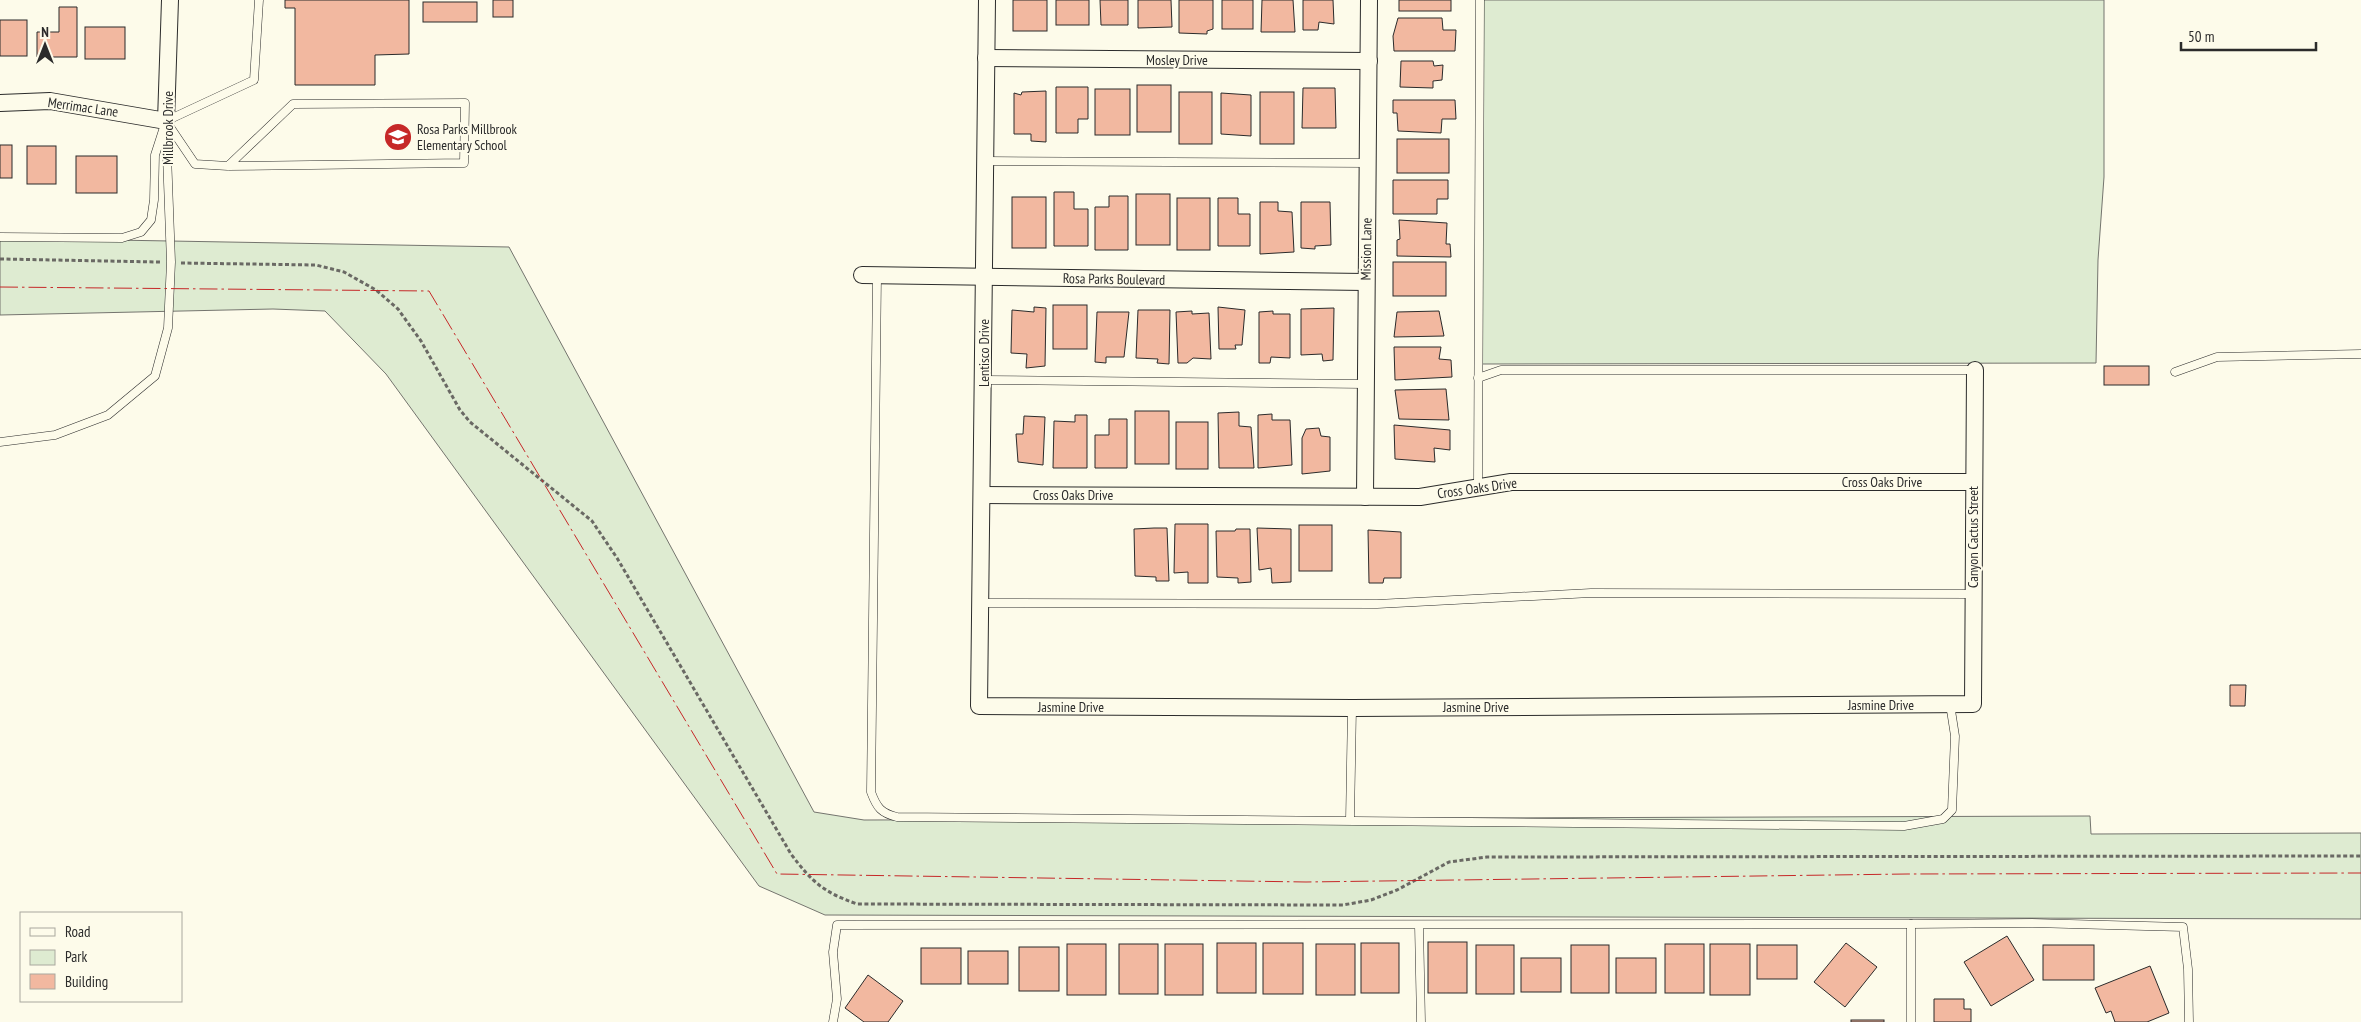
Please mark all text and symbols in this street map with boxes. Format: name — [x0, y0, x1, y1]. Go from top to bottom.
north arrow — [20, 20, 70, 70]
scale bar — [2181, 20, 2316, 52]
text: N — [41, 23, 49, 41]
text: 50 m — [2188, 27, 2214, 46]
street label: Mosley Drive — [1146, 51, 1208, 69]
street label: Millbrook Drive — [159, 91, 177, 165]
street label: Merrimac Lane — [47, 93, 120, 121]
place label: Rosa Parks Millbrook Elementary School — [417, 120, 518, 154]
school or university icon: Rosa Parks Millbrook Elementary School — [383, 122, 413, 152]
street label: Mission Lane — [1356, 217, 1376, 281]
street label: Rosa Parks Boulevard — [1063, 269, 1165, 289]
street label: Lentisco Drive — [975, 319, 993, 387]
street label: Cross Oaks Drive — [1436, 473, 1518, 503]
street label: Cross Oaks Drive — [1842, 473, 1922, 491]
street label: Cross Oaks Drive — [1033, 486, 1113, 504]
street label: Canyon Cactus Street — [1964, 486, 1982, 588]
street label: Jasmine Drive — [1847, 696, 1914, 714]
street label: Jasmine Drive — [1037, 698, 1104, 716]
street label: Jasmine Drive — [1442, 698, 1509, 716]
legend — [20, 912, 182, 1002]
text: Road — [65, 922, 91, 941]
text: Park — [65, 947, 87, 966]
text: Building — [65, 972, 108, 991]

